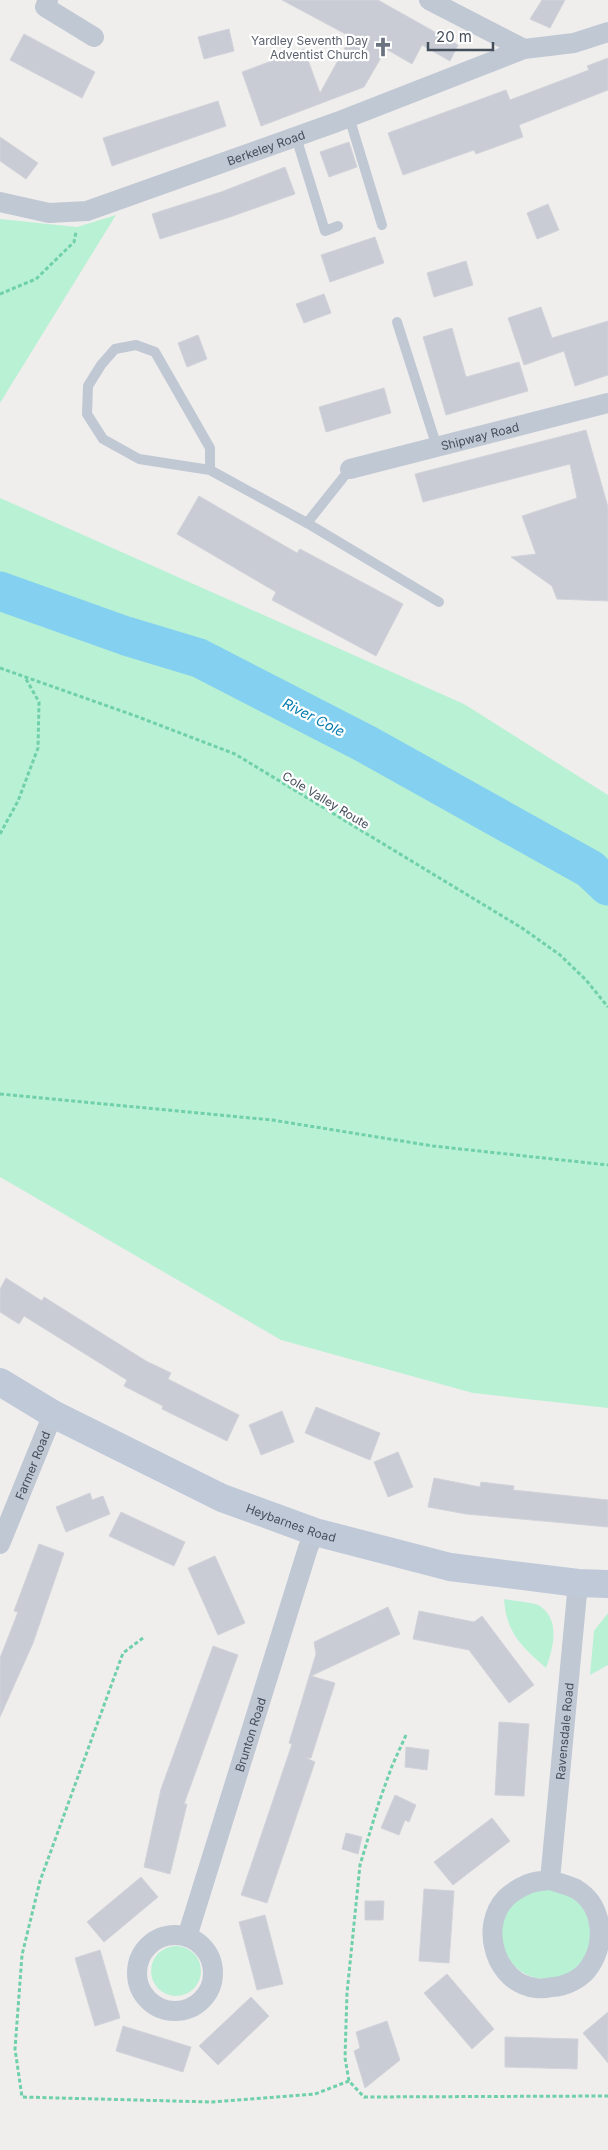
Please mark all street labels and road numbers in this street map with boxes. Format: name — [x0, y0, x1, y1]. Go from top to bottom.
street label: Berkeley Road — [225, 127, 307, 168]
street label: Shipway Road — [439, 419, 521, 453]
street label: Cole Valley Route — [280, 768, 372, 832]
street label: Farmer Road — [11, 1429, 53, 1502]
street label: Heybarnes Road — [244, 1500, 338, 1545]
street label: Ravensdale Road — [552, 1682, 576, 1780]
street label: Brunton Road — [231, 1696, 269, 1774]

